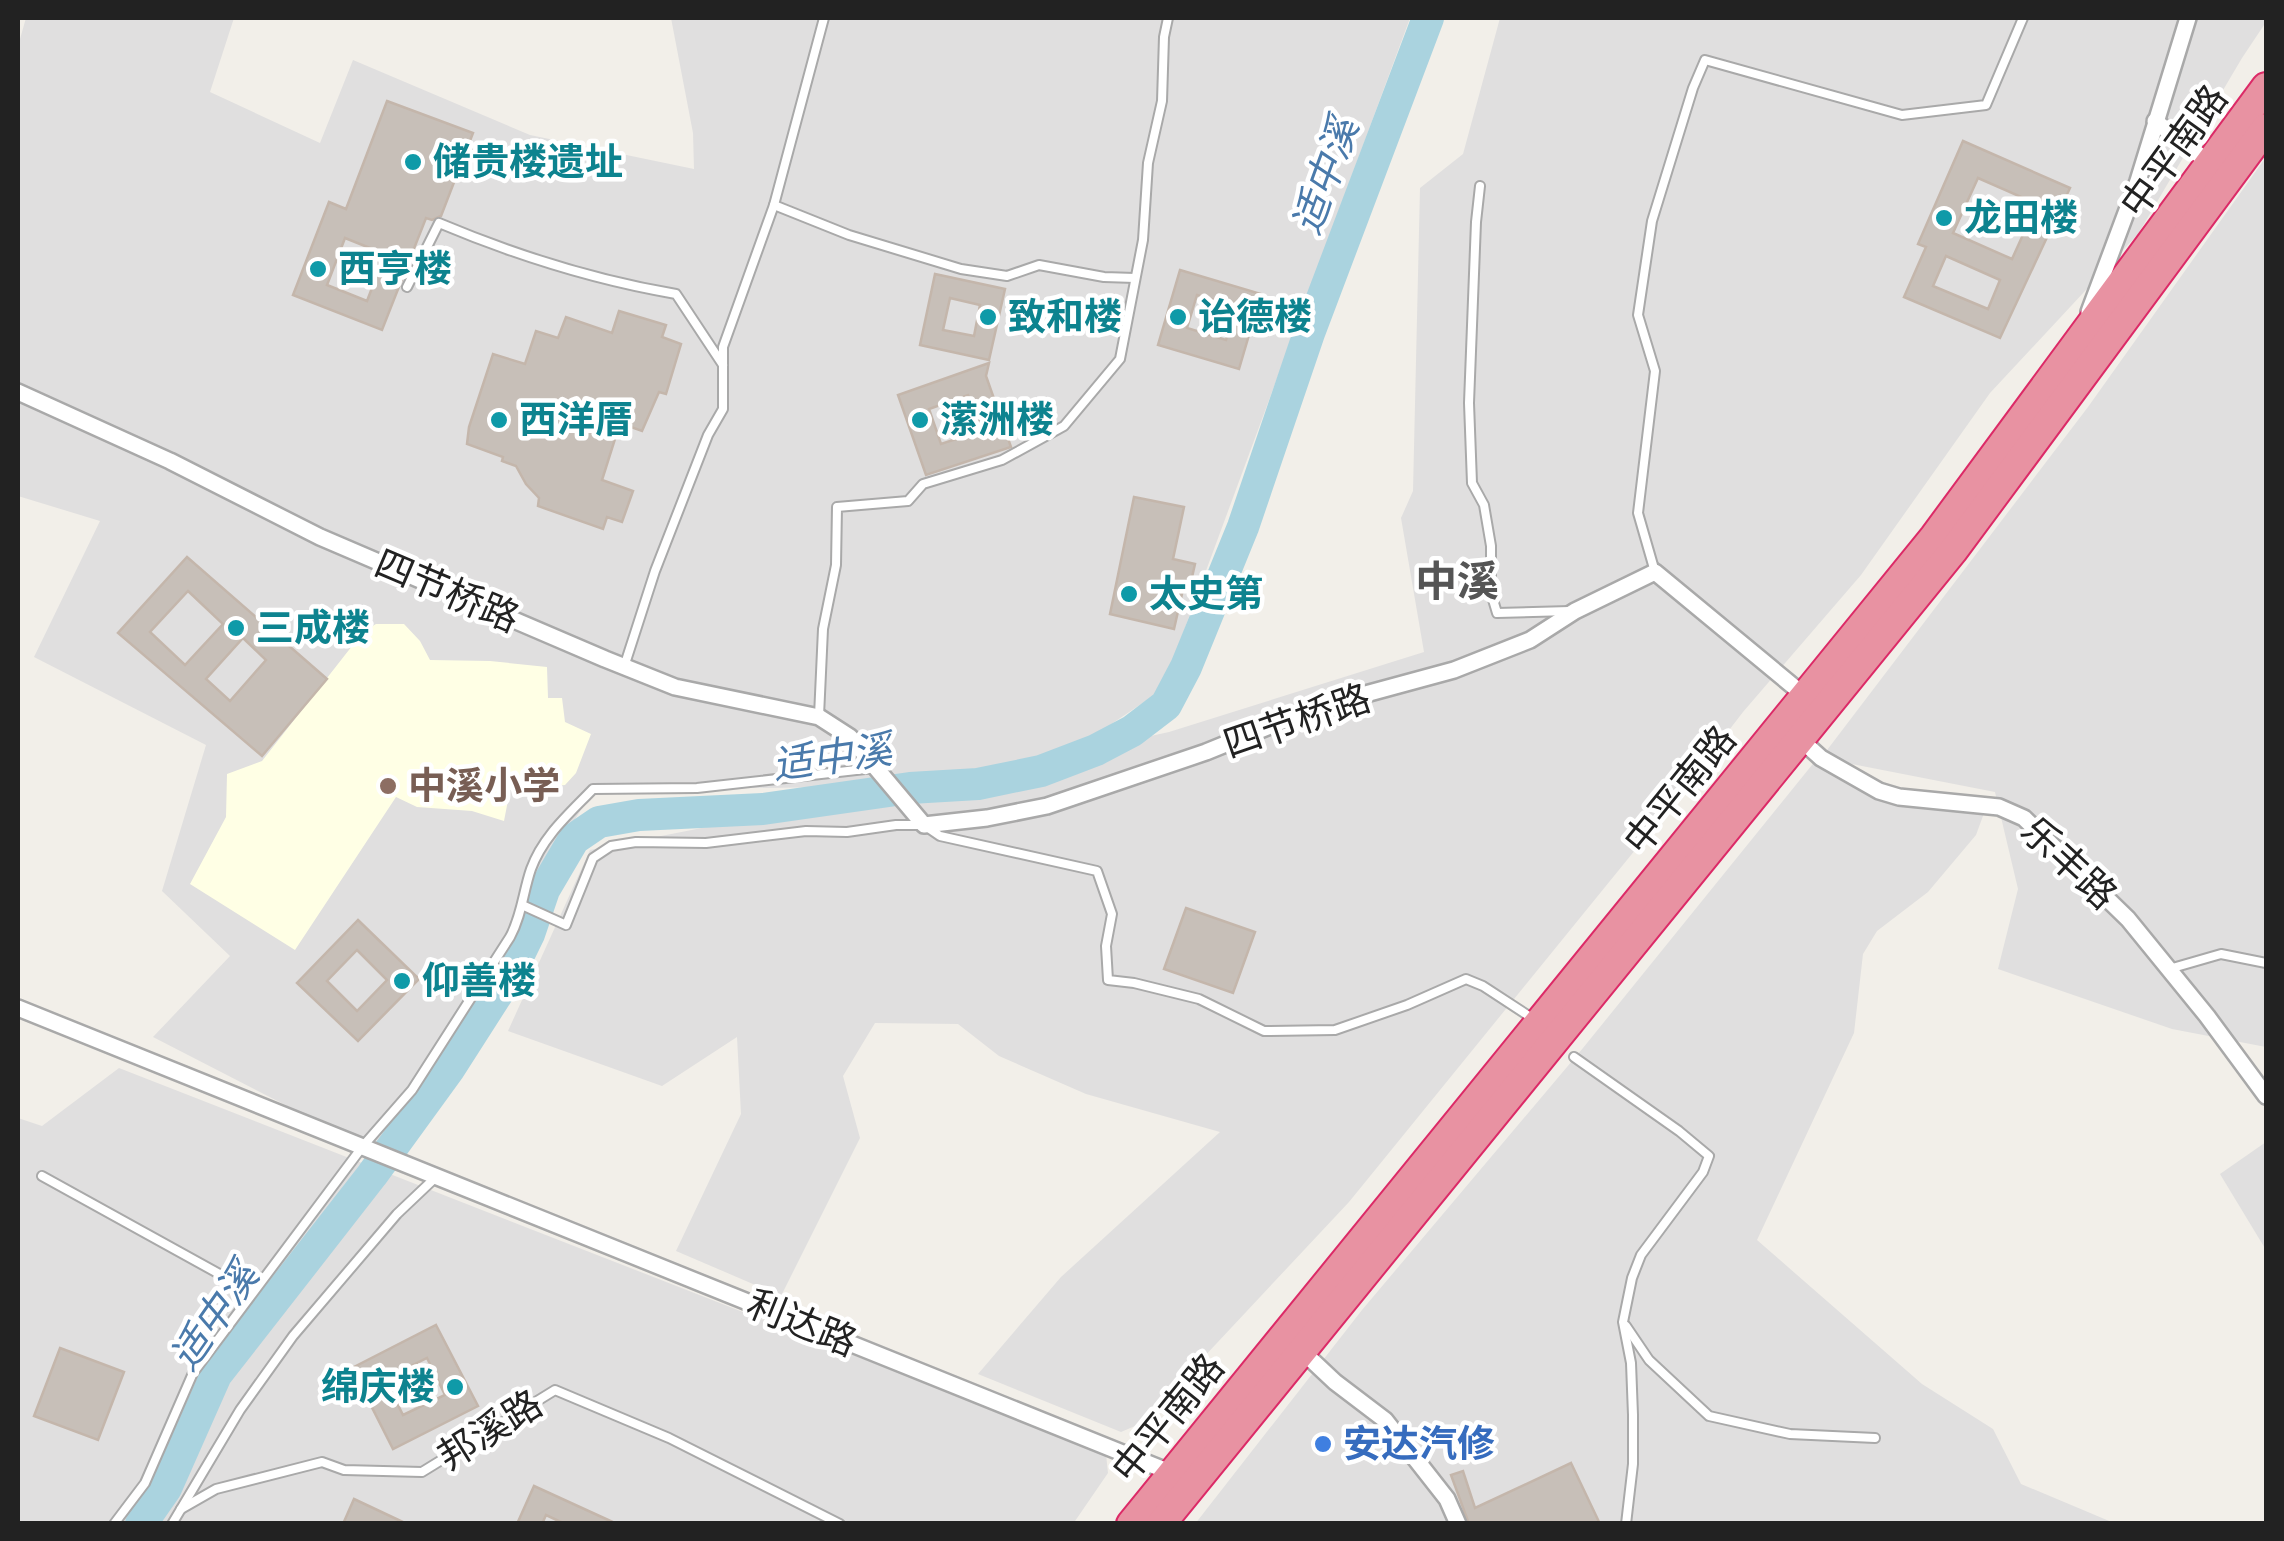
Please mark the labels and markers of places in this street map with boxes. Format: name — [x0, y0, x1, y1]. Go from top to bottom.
place label: 储贵楼遗址 — [433, 141, 623, 186]
marker: 储贵楼遗址 — [402, 151, 424, 173]
place label: 龙田楼 — [1964, 197, 2078, 242]
marker: 龙田楼 — [1933, 207, 1955, 229]
place label: 西亨楼 — [338, 248, 452, 293]
marker: 西亨楼 — [307, 258, 329, 280]
place label: 致和楼 — [1008, 296, 1122, 341]
place label: 诒德楼 — [1198, 296, 1312, 341]
marker: 致和楼 — [977, 306, 999, 328]
marker: 诒德楼 — [1167, 306, 1189, 328]
place label: 西洋厝 — [519, 399, 633, 444]
place label: 潆洲楼 — [940, 399, 1054, 444]
marker: 西洋厝 — [488, 409, 510, 431]
marker: 潆洲楼 — [909, 409, 931, 431]
place label: 太史第 — [1149, 573, 1263, 618]
marker: 太史第 — [1118, 583, 1140, 605]
place label: 三成楼 — [256, 607, 370, 652]
marker: 三成楼 — [225, 617, 247, 639]
place label: 中溪小学 — [408, 765, 560, 810]
marker: 中溪小学 — [377, 775, 399, 797]
place label: 仰善楼 — [422, 960, 536, 1005]
marker: 仰善楼 — [391, 970, 413, 992]
place label: 绵庆楼 — [321, 1366, 435, 1411]
marker: 绵庆楼 — [444, 1376, 466, 1398]
place label: 安达汽修 — [1343, 1423, 1495, 1468]
marker: 安达汽修 — [1312, 1433, 1334, 1455]

